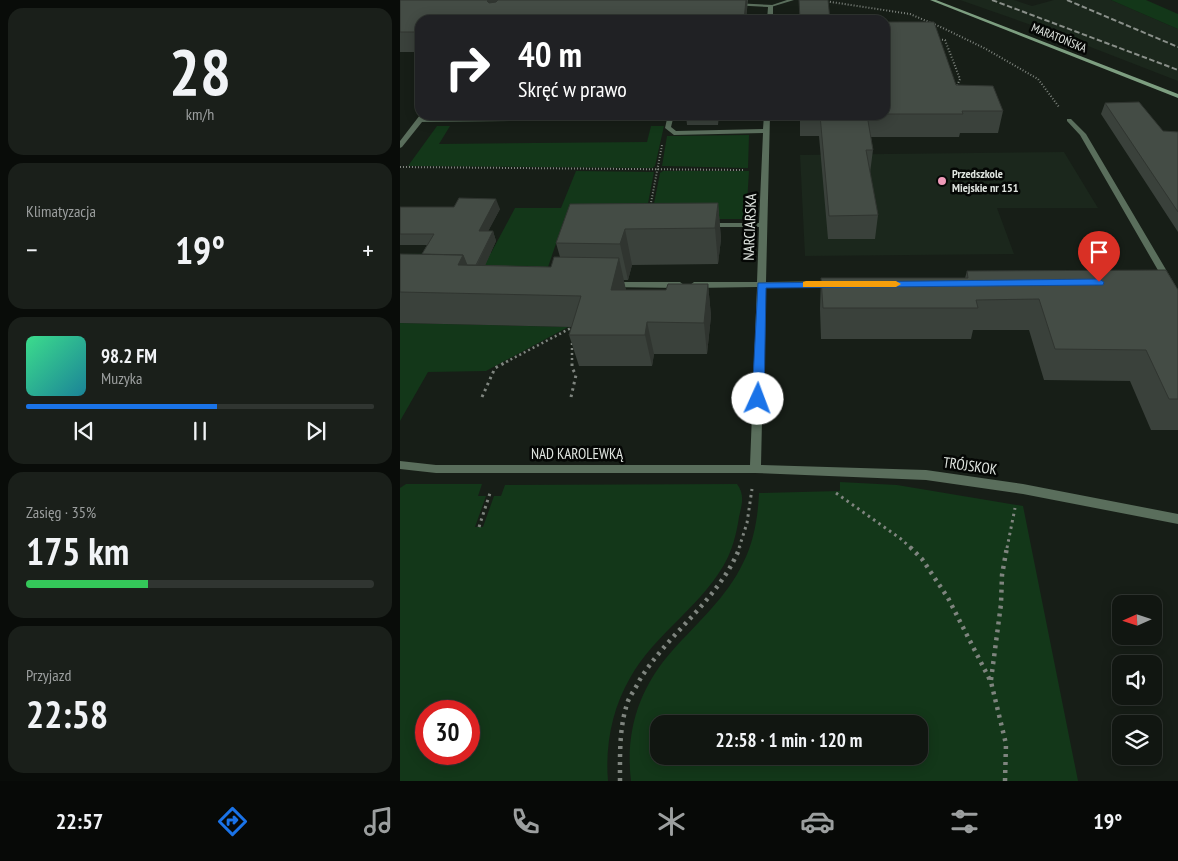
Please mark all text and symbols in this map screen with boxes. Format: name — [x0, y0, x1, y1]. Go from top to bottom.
street label: MARATOŃSKA — [1029, 20, 1089, 56]
text: 28 — [169, 29, 231, 113]
text: 40 m — [518, 31, 582, 77]
icon: right — [435, 35, 500, 100]
text: Skręć w prawo — [518, 75, 627, 103]
text: km/h — [186, 104, 214, 124]
place label: Przedszkole Miejskie nr 151 — [952, 166, 1019, 195]
marker: Przedszkole Miejskie nr 151 — [936, 175, 948, 187]
street label: NARCIARSKA — [739, 192, 760, 261]
text: Klimatyzacja — [26, 201, 96, 221]
text: 19° — [175, 225, 225, 274]
text: − — [26, 231, 38, 268]
text: + — [362, 231, 374, 268]
pin — [1078, 231, 1120, 282]
icon: arrive — [1085, 238, 1113, 266]
text: 98.2 FM — [101, 344, 157, 368]
text: Muzyka — [101, 368, 142, 388]
position arrow — [731, 372, 783, 424]
icon: previous — [70, 417, 98, 445]
icon: pause — [186, 417, 214, 445]
icon: next — [302, 417, 330, 445]
street label: NAD KAROLEWKĄ — [531, 444, 624, 463]
street label: TRÓJSKOK — [942, 452, 999, 479]
text: Zasięg · 35% — [26, 502, 96, 522]
text: 175 km — [26, 526, 129, 575]
north arrow — [1112, 595, 1162, 645]
map controls — [1112, 595, 1162, 765]
button: sound — [1112, 655, 1162, 705]
text: Przyjazd — [26, 665, 71, 685]
text: 22:58 — [26, 689, 108, 738]
speed limit sign: 30 — [415, 700, 480, 765]
button: layers — [1112, 715, 1162, 765]
text: 22:58 · 1 min · 120 m — [716, 728, 862, 752]
icon: directions — [215, 804, 250, 839]
icon: music — [361, 804, 396, 839]
icon: phone — [508, 804, 543, 839]
icon: climate — [654, 804, 689, 839]
icon: car — [800, 804, 835, 839]
icon: filters — [947, 804, 982, 839]
text: 22:57 — [56, 807, 103, 835]
text: 19° — [1093, 807, 1122, 835]

